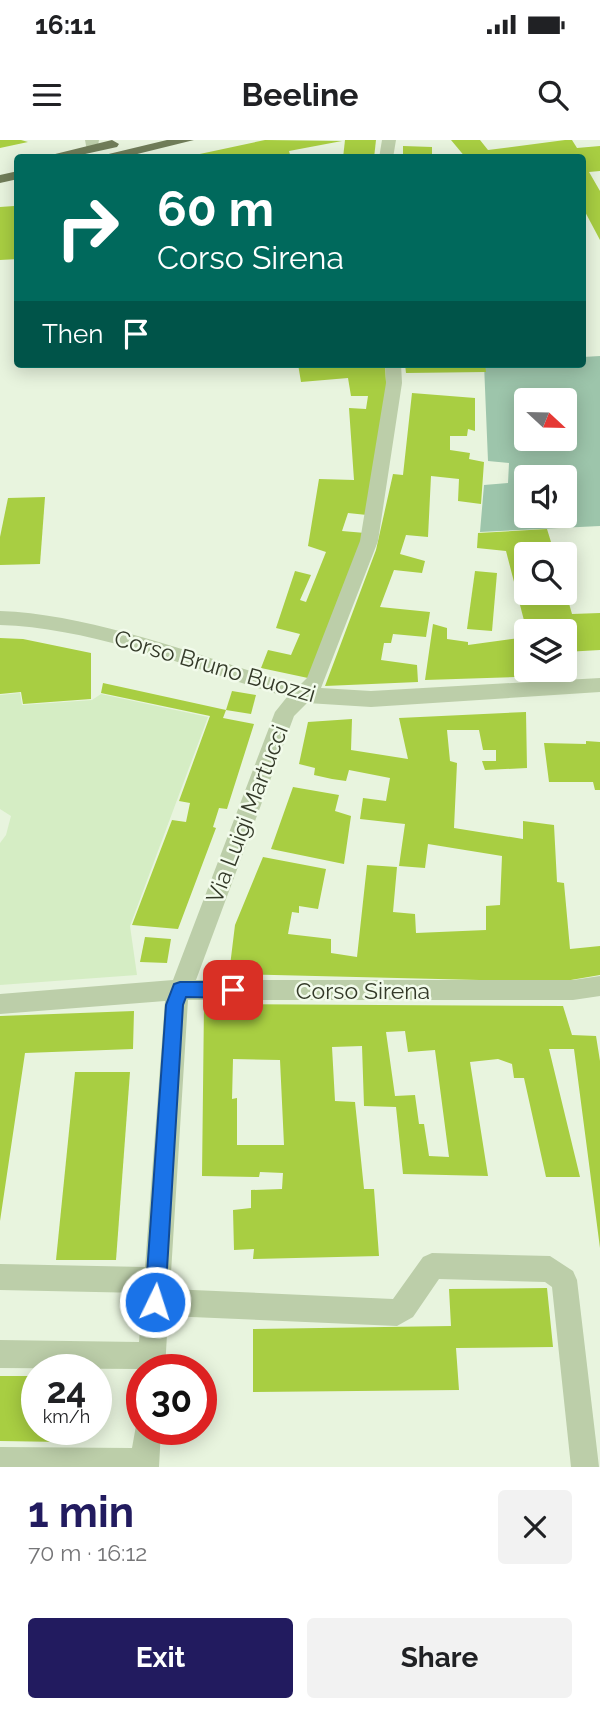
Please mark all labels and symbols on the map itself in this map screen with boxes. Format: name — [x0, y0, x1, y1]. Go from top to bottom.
north arrow — [514, 388, 578, 452]
street label: Corso Bruno Buozzi — [111, 624, 319, 707]
street label: Via Luigi Martucci — [200, 721, 293, 907]
pin — [203, 960, 263, 1020]
street label: Corso Sirena — [296, 977, 430, 1004]
position arrow — [118, 1265, 192, 1339]
speed limit sign: 30 — [126, 1354, 217, 1445]

